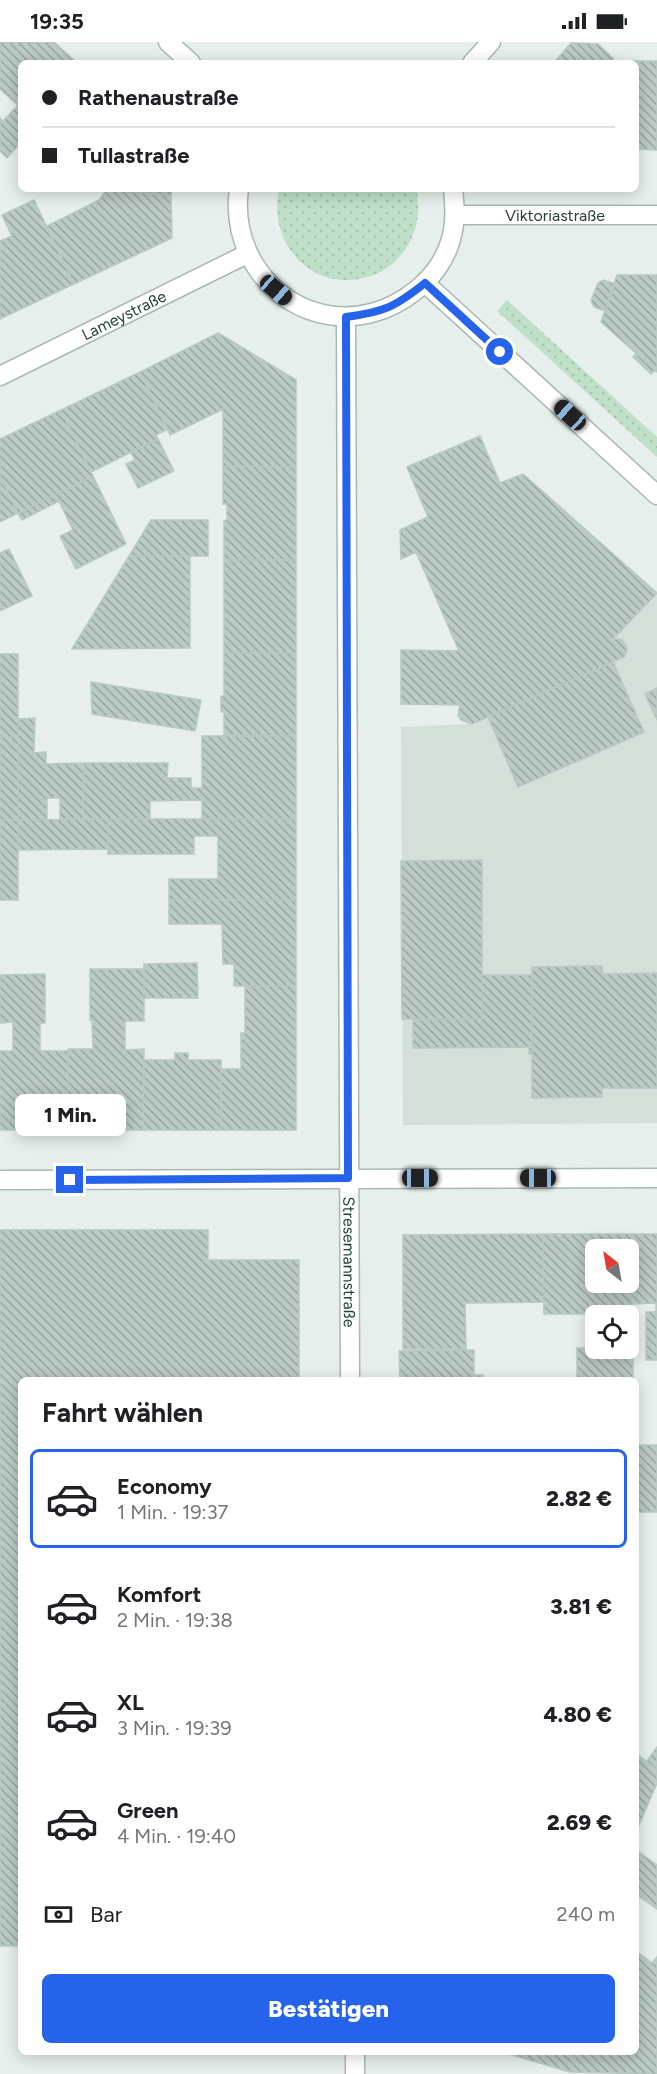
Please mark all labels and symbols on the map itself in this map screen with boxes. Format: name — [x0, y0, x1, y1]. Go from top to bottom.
street label: Viktoriastraße — [505, 206, 605, 225]
car — [257, 271, 295, 309]
street label: Lameystraße — [79, 286, 170, 344]
route start — [486, 338, 513, 365]
car — [551, 396, 589, 434]
callout: 1 Min. — [14, 1093, 125, 1135]
route end — [56, 1166, 83, 1193]
car — [402, 1169, 438, 1187]
car — [520, 1169, 556, 1187]
street label: Stresemannstraße — [339, 1197, 359, 1328]
north arrow — [585, 1239, 639, 1293]

